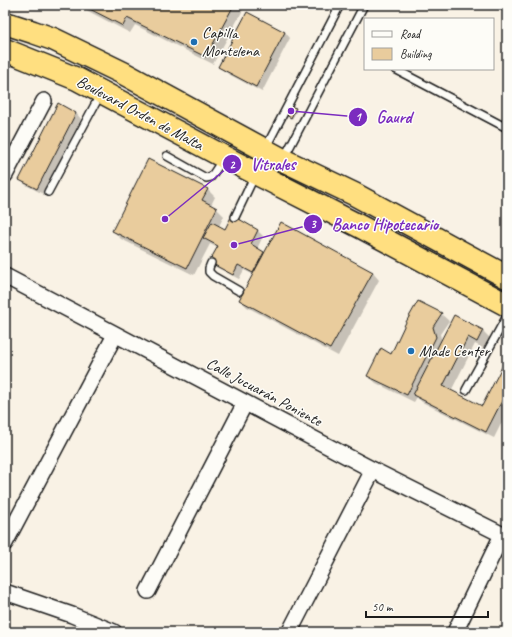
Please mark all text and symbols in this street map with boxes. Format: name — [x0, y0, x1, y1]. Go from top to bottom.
legend — [364, 18, 494, 70]
place label: Capilla Montelena — [202, 23, 260, 61]
text: Road — [400, 26, 422, 42]
marker: Capilla Montelena — [189, 37, 199, 47]
text: Building — [400, 46, 432, 62]
street label: Boulevard Orden de Malta — [73, 71, 208, 155]
callout: Gaurd — [348, 103, 419, 132]
text: Gaurd — [376, 107, 415, 128]
text: 1 — [355, 109, 362, 125]
callout: Vitrales — [222, 150, 303, 179]
text: Vitrales — [250, 154, 298, 175]
text: 2 — [229, 157, 236, 173]
callout: Banco Hipotecario — [303, 209, 446, 238]
text: Banco Hipotecario — [332, 214, 440, 235]
text: 3 — [310, 216, 317, 232]
place label: Made Center — [419, 341, 491, 361]
marker: Made Center — [406, 346, 416, 356]
street label: Calle Jucuarán Poniente — [203, 353, 327, 432]
scale bar — [366, 593, 488, 619]
text: 50 m — [372, 599, 394, 615]

